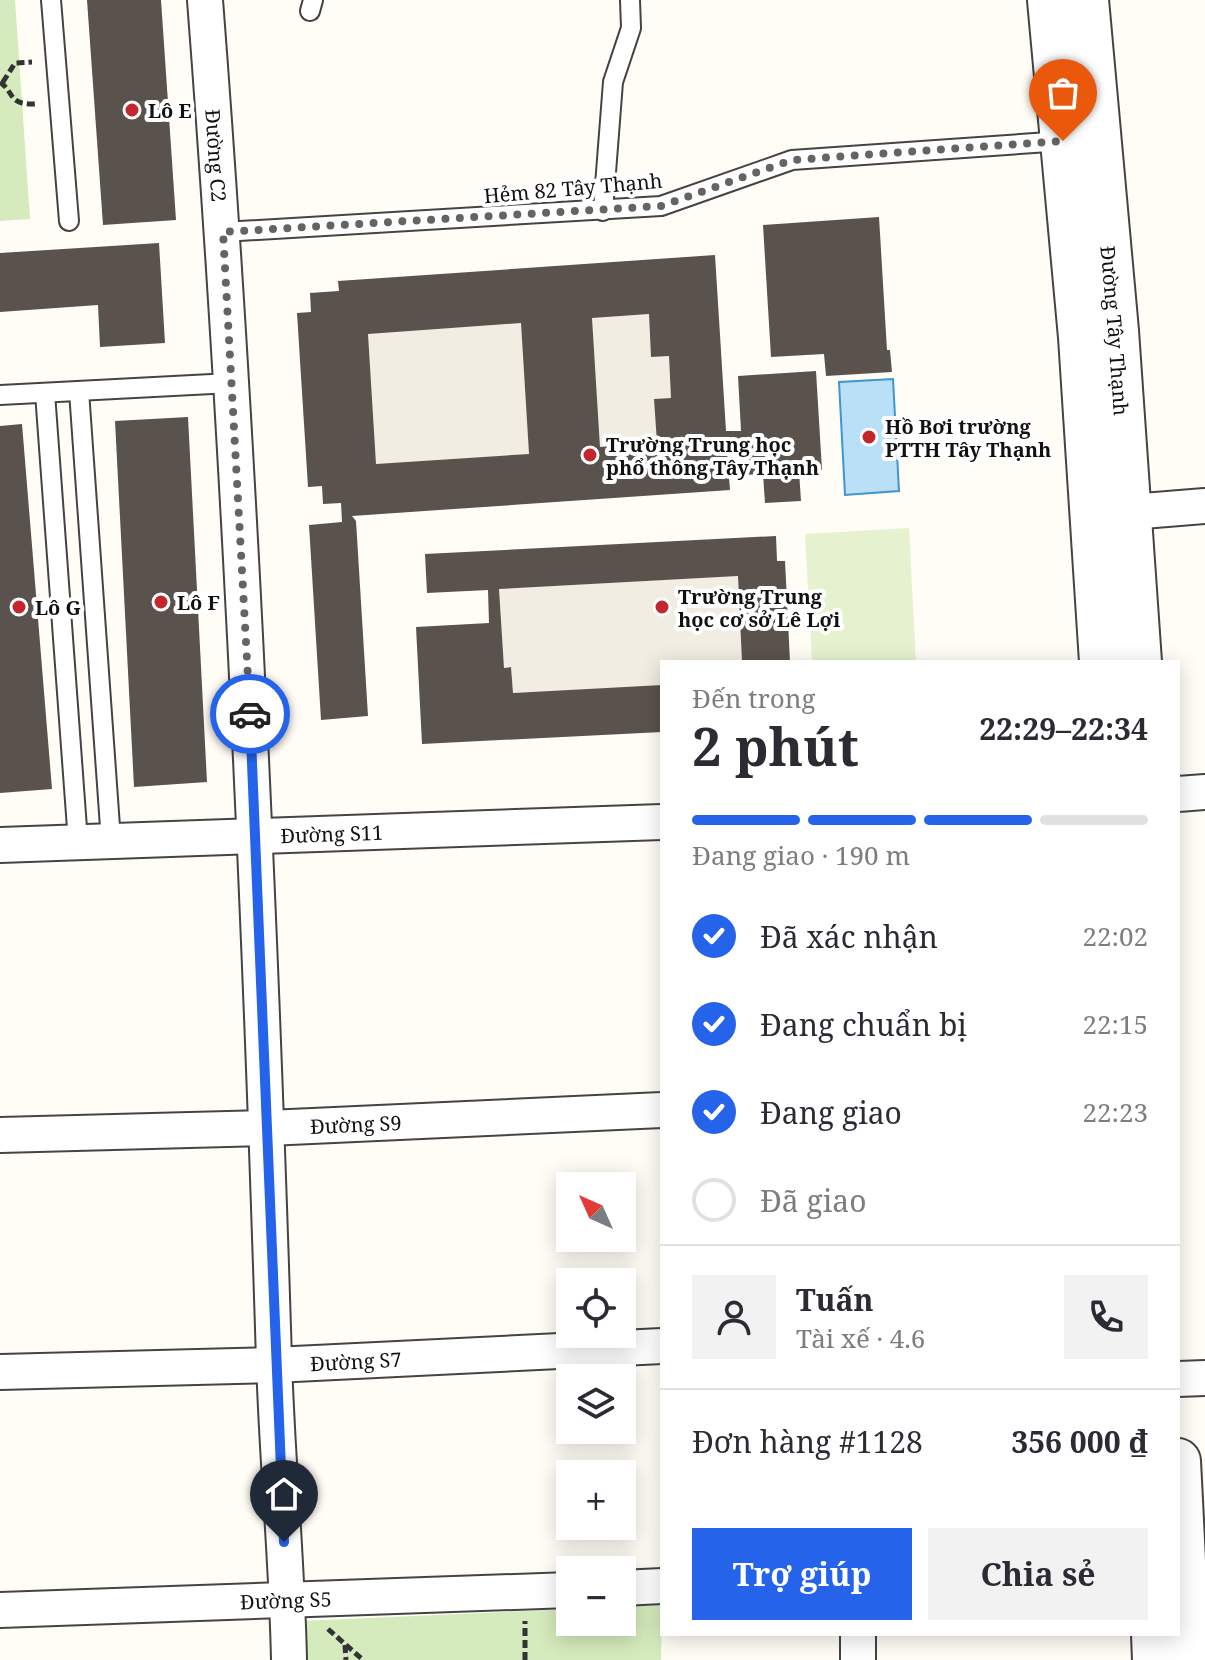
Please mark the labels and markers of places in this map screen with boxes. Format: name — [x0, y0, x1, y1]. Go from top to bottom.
pin — [1029, 59, 1097, 141]
place label: Lô E — [148, 97, 192, 124]
marker: Lô E — [123, 101, 141, 119]
place label: Hồ Bơi trường PTTH Tây Thạnh — [885, 413, 1051, 463]
marker: Hồ Bơi trường PTTH Tây Thạnh — [860, 428, 878, 446]
place label: Trường Trung học phổ thông Tây Thạnh — [606, 431, 819, 481]
marker: Trường Trung học phổ thông Tây Thạnh — [581, 446, 599, 464]
place label: Trường Trung học cơ sở Lê Lợi — [678, 583, 840, 633]
place label: Lô F — [177, 589, 220, 616]
marker: Lô F — [152, 593, 170, 611]
place label: Lô G — [35, 594, 81, 621]
marker: Lô G — [10, 598, 28, 616]
marker: Trường Trung học cơ sở Lê Lợi — [653, 598, 671, 616]
pin — [250, 1460, 318, 1542]

